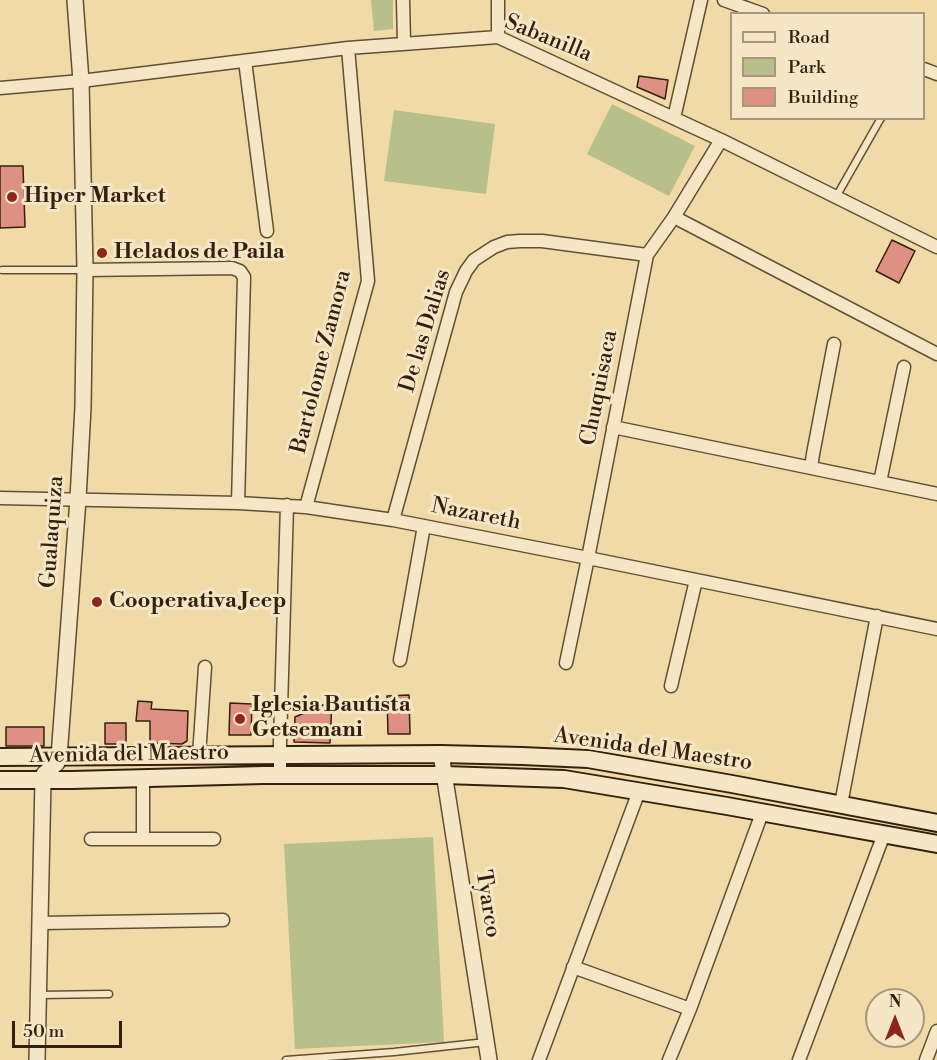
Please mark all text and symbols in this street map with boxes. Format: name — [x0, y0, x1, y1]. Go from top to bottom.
street label: Sabanilla — [500, 10, 596, 68]
legend — [730, 12, 925, 120]
text: Road — [788, 26, 830, 49]
text: Park — [788, 56, 825, 79]
text: Building — [788, 86, 858, 109]
place label: Hiper Market — [24, 184, 165, 210]
marker: Hiper Market — [5, 190, 19, 204]
place label: Helados de Paila — [114, 240, 285, 266]
marker: Helados de Paila — [95, 246, 109, 260]
street label: De las Dalias — [395, 266, 457, 396]
street label: Bartolome Zamora — [286, 268, 358, 456]
street label: Chuquisaca — [576, 328, 624, 448]
street label: Gualaquiza — [36, 475, 70, 589]
street label: Nazareth — [429, 493, 523, 537]
place label: Cooperativa Jeep — [109, 589, 286, 615]
marker: Cooperativa Jeep — [90, 595, 104, 609]
place label: Iglesia Bautista Getsemani — [252, 693, 411, 744]
marker: Iglesia Bautista Getsemani — [233, 712, 247, 726]
street label: Avenida del Maestro — [552, 723, 754, 777]
street label: Avenida del Maestro — [29, 740, 229, 770]
street label: Tyarco — [469, 868, 505, 940]
north arrow — [865, 988, 925, 1048]
text: N — [889, 992, 901, 1012]
scale bar — [15, 1009, 124, 1047]
text: 50 m — [23, 1020, 64, 1043]

